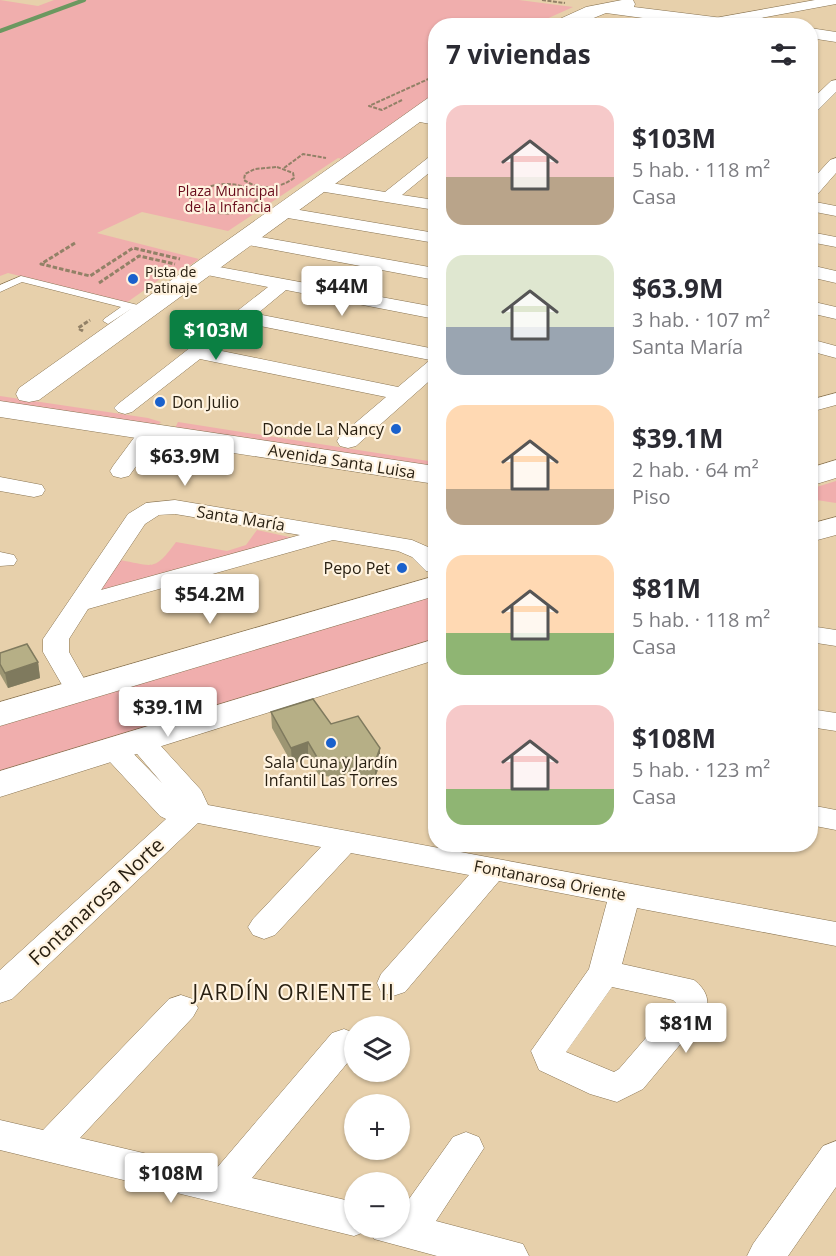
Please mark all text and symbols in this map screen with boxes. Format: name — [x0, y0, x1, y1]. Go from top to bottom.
text: 7 viviendas — [446, 36, 591, 72]
icon: filters — [767, 38, 800, 71]
text: $103M — [632, 120, 716, 156]
icon: home — [494, 129, 566, 201]
text: 5 hab. · 118 m² — [632, 156, 770, 183]
park label: Plaza Municipal de la Infancia — [177, 181, 279, 216]
text: Casa — [632, 183, 676, 210]
place label: Pista de Patinaje — [145, 262, 198, 297]
pin: $44M — [306, 266, 378, 317]
text: $63.9M — [632, 270, 723, 306]
marker: Pista de Patinaje — [126, 272, 140, 286]
text: $44M — [315, 272, 369, 299]
icon: home — [494, 279, 566, 351]
text: 3 hab. · 107 m² — [632, 306, 770, 333]
pin: $103M — [174, 310, 258, 361]
text: $103M — [184, 316, 248, 343]
text: Santa María — [632, 333, 743, 360]
place label: Don Julio — [172, 391, 239, 413]
marker: Don Julio — [153, 395, 167, 409]
place label: Donde La Nancy — [262, 418, 385, 440]
text: $39.1M — [632, 420, 723, 456]
marker: Donde La Nancy — [389, 422, 403, 436]
icon: home — [494, 429, 566, 501]
pin: $63.9M — [136, 436, 234, 487]
street label: Avenida Santa Luisa — [267, 439, 417, 483]
text: $63.9M — [150, 442, 220, 469]
text: 2 hab. · 64 m² — [632, 456, 759, 483]
text: Piso — [632, 483, 671, 510]
street label: Santa María — [195, 500, 287, 536]
place label: Pepo Pet — [324, 557, 390, 579]
marker: Pepo Pet — [395, 561, 409, 575]
text: $81M — [632, 570, 701, 606]
pin: $54.2M — [161, 574, 259, 625]
icon: home — [494, 579, 566, 651]
text: $54.2M — [175, 580, 245, 607]
text: 5 hab. · 118 m² — [632, 606, 770, 633]
text: Casa — [632, 633, 676, 660]
pin: $39.1M — [119, 687, 217, 738]
text: $39.1M — [133, 693, 203, 720]
text: $108M — [632, 720, 716, 756]
icon: home — [494, 729, 566, 801]
marker: Sala Cuna y Jardín Infantil Las Torres — [324, 736, 338, 750]
place label: Sala Cuna y Jardín Infantil Las Torres — [264, 751, 398, 791]
text: 5 hab. · 123 m² — [632, 756, 770, 783]
text: Casa — [632, 783, 676, 810]
street label: Fontanarosa Norte — [22, 831, 170, 971]
street label: Fontanarosa Oriente — [472, 854, 628, 906]
district label: JARDÍN ORIENTE II — [191, 978, 395, 1006]
pin: $81M — [650, 1003, 722, 1054]
text: $81M — [659, 1009, 713, 1036]
map controls — [344, 1016, 410, 1238]
button: layers — [344, 1016, 410, 1082]
button: + — [344, 1094, 410, 1160]
pin: $108M — [129, 1153, 213, 1204]
text: $108M — [139, 1159, 203, 1186]
button: − — [344, 1172, 410, 1238]

